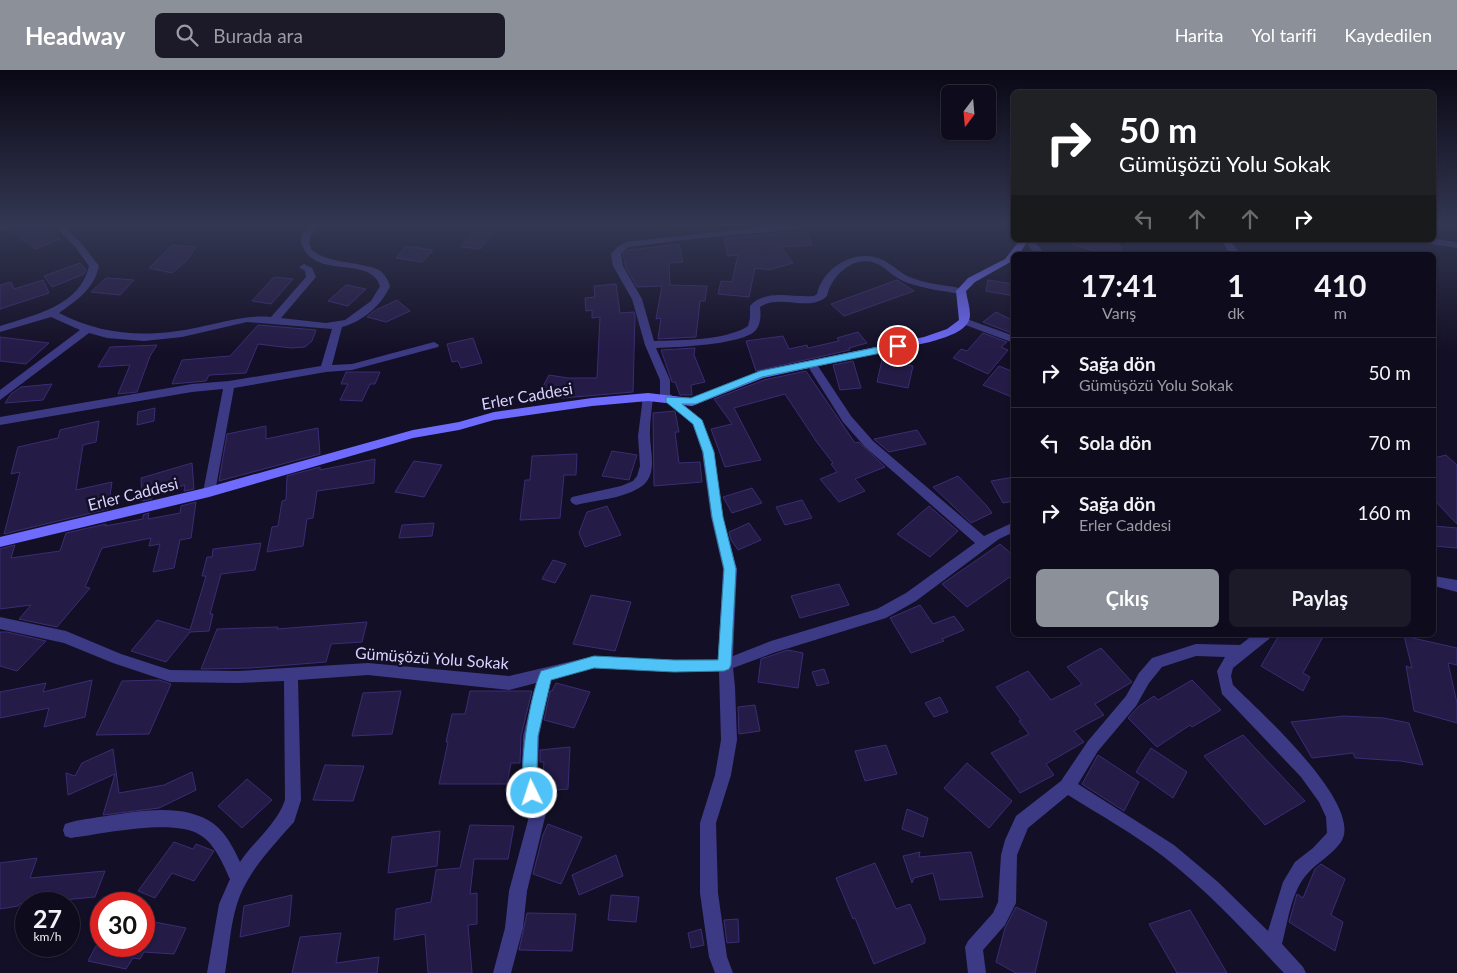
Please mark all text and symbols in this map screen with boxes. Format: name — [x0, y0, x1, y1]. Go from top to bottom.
search box — [155, 13, 505, 58]
text: Headway — [25, 21, 125, 50]
icon: search — [173, 21, 201, 49]
text: Burada ara — [213, 24, 303, 47]
text: Harita — [1175, 24, 1223, 46]
text: Yol tarifi — [1251, 24, 1317, 46]
text: Kaydedilen — [1345, 24, 1432, 46]
north arrow — [941, 85, 996, 140]
map controls — [941, 85, 996, 140]
text: 50 m — [1119, 108, 1197, 150]
icon: right — [1036, 110, 1101, 175]
text: Gümüşözü Yolu Sokak — [1119, 150, 1331, 177]
icon: left — [1130, 205, 1158, 233]
icon: ahead — [1183, 205, 1211, 233]
icon: ahead — [1236, 205, 1264, 233]
icon: right — [1289, 205, 1317, 233]
text: 17:41 — [1081, 267, 1158, 303]
text: 1 — [1227, 267, 1245, 303]
text: 410 — [1314, 267, 1366, 303]
text: Varış — [1102, 303, 1136, 322]
text: dk — [1228, 303, 1245, 322]
text: m — [1334, 303, 1347, 322]
pin — [877, 325, 919, 367]
icon: arrive — [884, 332, 912, 360]
text: Sağa dön — [1079, 352, 1156, 375]
icon: right — [1036, 359, 1064, 387]
text: 50 m — [1368, 361, 1411, 384]
text: Gümüşözü Yolu Sokak — [1079, 375, 1233, 394]
street label: Erler Caddesi — [480, 378, 574, 413]
icon: left — [1036, 429, 1064, 457]
text: Sola dön — [1079, 431, 1152, 454]
text: 70 m — [1368, 431, 1411, 454]
street label: Erler Caddesi — [86, 473, 180, 514]
text: Sağa dön — [1079, 492, 1156, 515]
icon: right — [1036, 499, 1064, 527]
text: 160 m — [1357, 501, 1411, 524]
text: Erler Caddesi — [1079, 515, 1171, 534]
button: Çıkış — [1036, 569, 1219, 627]
button: Paylaş — [1229, 569, 1411, 627]
street label: Gümüşözü Yolu Sokak — [355, 643, 510, 672]
position arrow — [505, 766, 557, 818]
speed limit sign: 30 — [90, 892, 155, 957]
text: 27 — [33, 903, 62, 933]
text: km/h — [33, 929, 62, 944]

